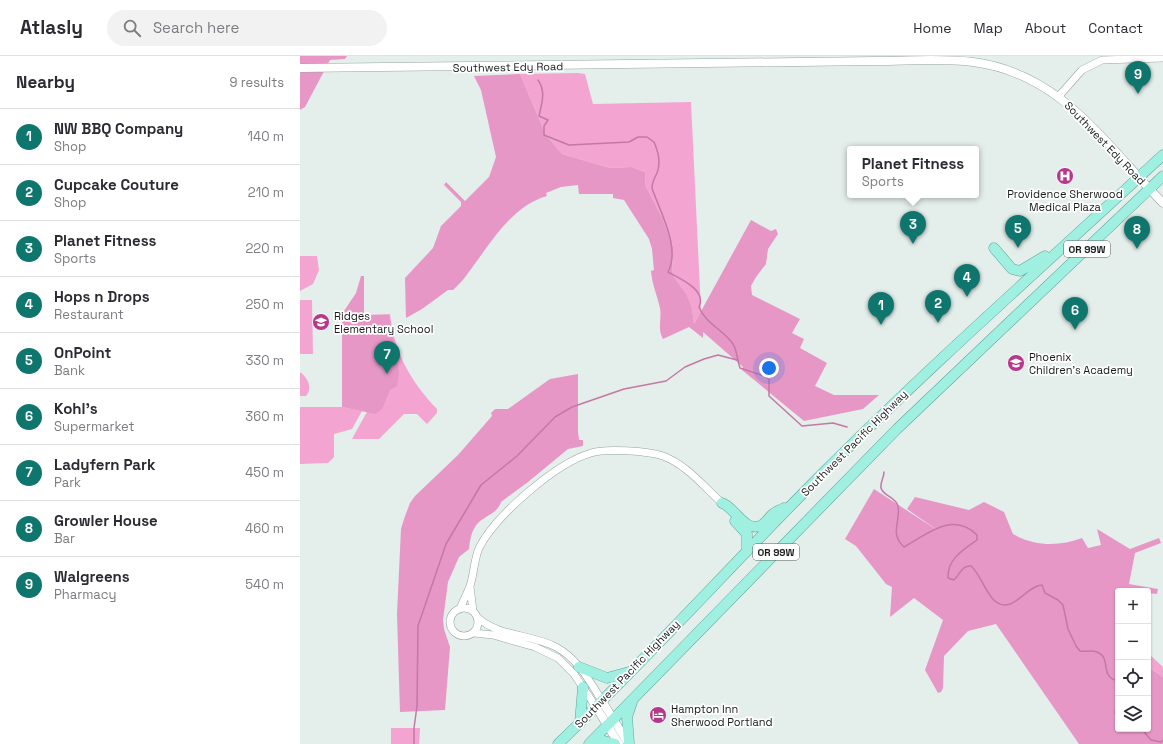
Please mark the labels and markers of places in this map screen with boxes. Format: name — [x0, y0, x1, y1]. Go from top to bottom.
pin: 9 — [1125, 61, 1151, 94]
hospital icon: Providence Sherwood Medical Plaza — [1055, 166, 1075, 186]
place label: Providence Sherwood Medical Plaza — [1007, 187, 1123, 214]
pin: 3 — [900, 211, 926, 244]
pin: 5 — [1005, 215, 1031, 248]
pin: 8 — [1124, 216, 1150, 249]
pin: 4 — [954, 264, 980, 297]
pin: 2 — [925, 290, 951, 323]
pin: 1 — [868, 292, 894, 325]
pin: 6 — [1062, 297, 1088, 330]
place label: Ridges Elementary School — [334, 309, 433, 336]
school or university icon: Ridges Elementary School — [311, 312, 331, 332]
pin: 7 — [374, 341, 400, 374]
place label: Phoenix Children's Academy — [1029, 350, 1133, 377]
school or university icon: Phoenix Children's Academy — [1006, 353, 1026, 373]
place label: Hampton Inn Sherwood Portland — [671, 702, 773, 729]
hotel icon: Hampton Inn Sherwood Portland — [648, 705, 668, 725]

